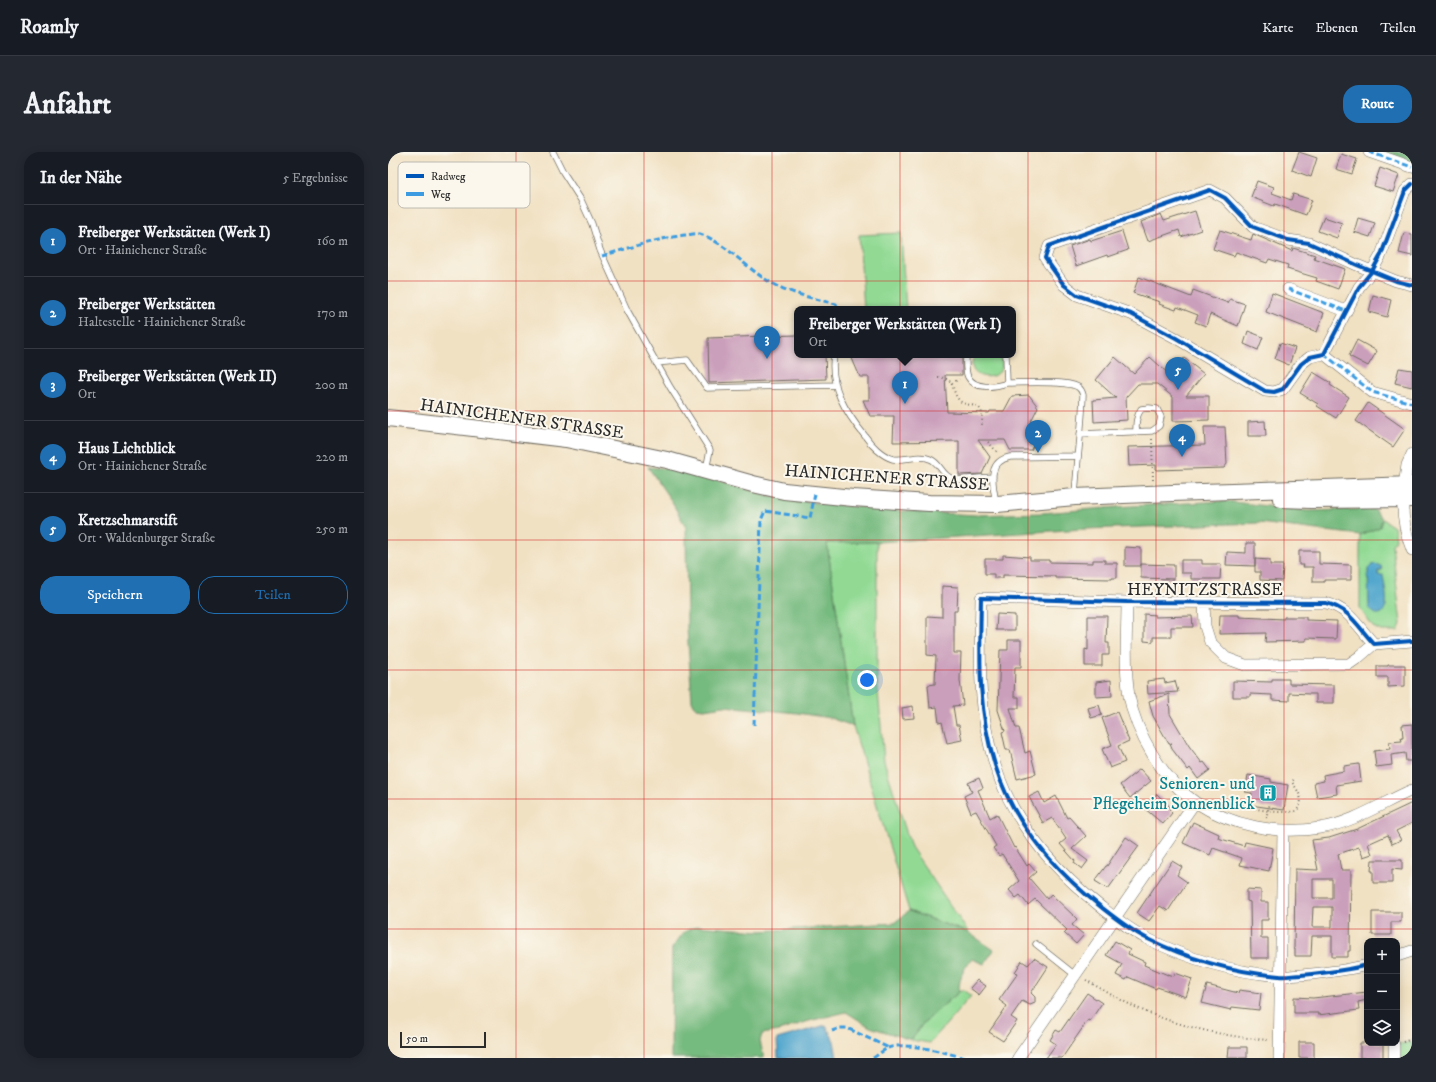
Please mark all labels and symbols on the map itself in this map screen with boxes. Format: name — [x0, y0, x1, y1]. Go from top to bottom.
legend — [398, 162, 530, 208]
text: Radweg — [431, 170, 466, 184]
text: Weg — [430, 188, 451, 202]
pin: 3 — [754, 326, 780, 359]
pin: 5 — [1165, 357, 1191, 390]
pin: 1 — [892, 371, 918, 404]
street label: HAINICHENER STRASSE — [419, 394, 625, 444]
pin: 2 — [1025, 420, 1051, 453]
pin: 4 — [1169, 424, 1195, 457]
street label: HAINICHENER STRASSE — [784, 460, 990, 496]
street label: HEYNITZSTRASSE — [1127, 579, 1283, 601]
your location — [857, 670, 877, 690]
place label: Senioren- und Pflegeheim Sonnenblick — [1093, 773, 1256, 815]
building icon: Senioren- und Pflegeheim Sonnenblick — [1258, 783, 1278, 803]
scale bar — [400, 1030, 486, 1049]

